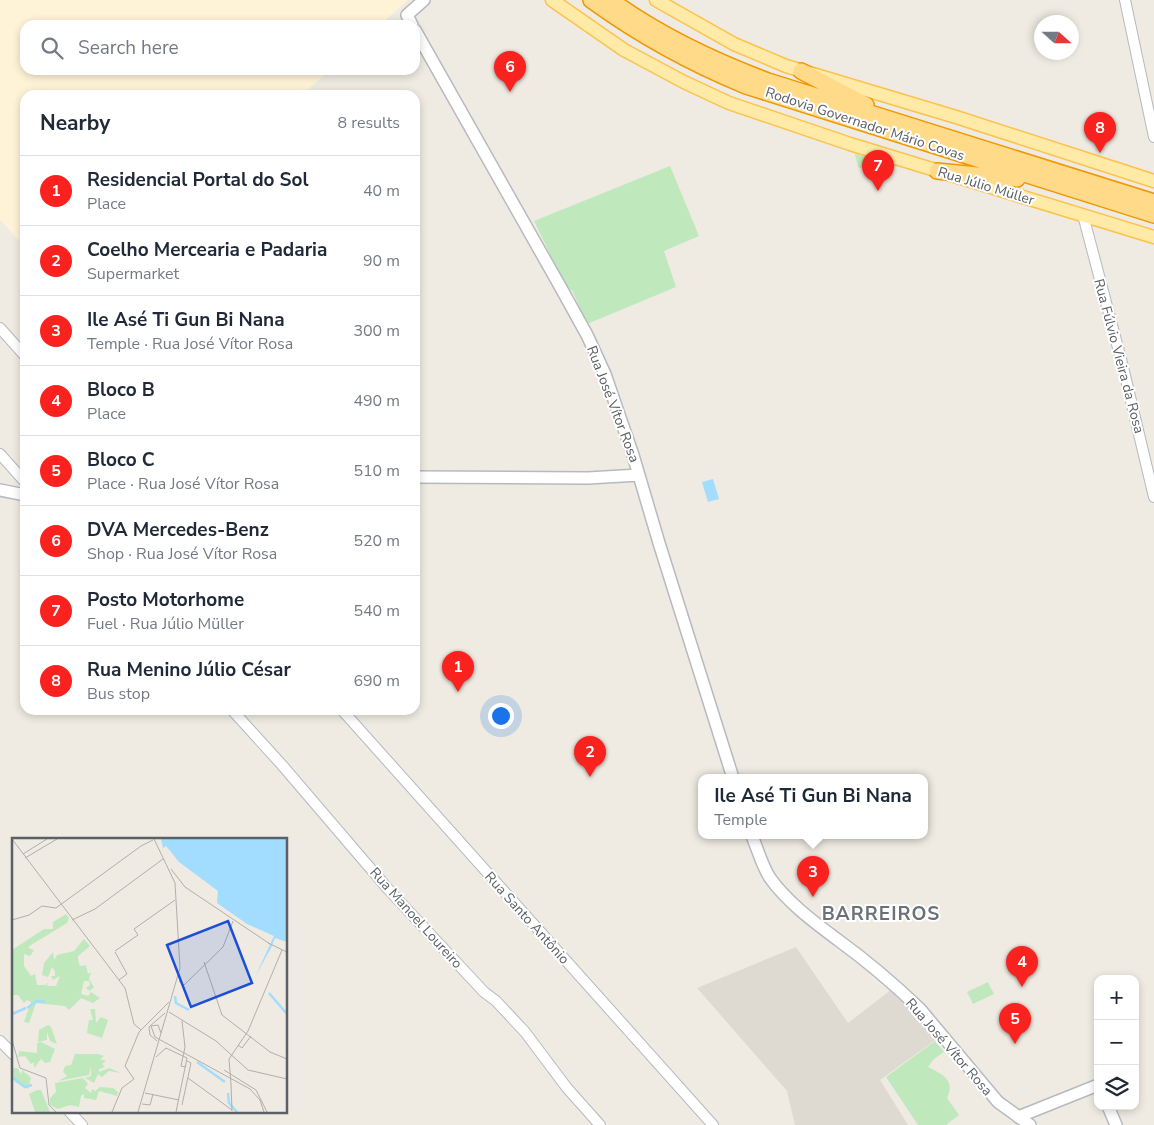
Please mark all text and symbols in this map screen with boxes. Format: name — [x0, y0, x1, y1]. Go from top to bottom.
north arrow — [1034, 15, 1079, 60]
search box — [20, 20, 420, 75]
icon: search — [38, 34, 66, 62]
text: Search here — [78, 35, 179, 61]
pin: 6 — [494, 51, 526, 92]
street label: Rodovia Governador Mário Covas — [763, 83, 967, 165]
text: Nearby — [40, 109, 110, 137]
text: 8 results — [338, 112, 400, 134]
pin: 8 — [1084, 112, 1116, 153]
pin: 7 — [862, 150, 894, 191]
street label: Rua Júlio Müller — [935, 162, 1037, 210]
text: Residencial Portal do Sol — [87, 167, 309, 193]
text: 1 — [51, 180, 61, 202]
text: 40 m — [363, 180, 400, 202]
text: Place — [87, 193, 126, 215]
text: Coelho Mercearia e Padaria — [87, 237, 327, 263]
text: 2 — [51, 250, 61, 272]
text: 90 m — [363, 250, 400, 272]
text: Supermarket — [87, 263, 179, 285]
street label: Rua Fúlvio Vieira da Rosa — [1089, 277, 1149, 435]
text: Ile Asé Ti Gun Bi Nana — [87, 307, 285, 333]
text: 3 — [51, 320, 61, 342]
text: 300 m — [353, 320, 400, 342]
text: Temple · Rua José Vítor Rosa — [87, 333, 293, 355]
street label: Rua José Vítor Rosa — [582, 343, 644, 465]
text: Bloco B — [87, 377, 155, 403]
text: 4 — [51, 390, 61, 412]
text: 490 m — [353, 390, 400, 412]
text: Place — [87, 403, 126, 425]
text: Bloco C — [87, 447, 155, 473]
text: 5 — [51, 460, 61, 482]
text: 510 m — [353, 460, 400, 482]
text: Place · Rua José Vítor Rosa — [87, 473, 279, 495]
text: DVA Mercedes-Benz — [87, 517, 269, 543]
text: 6 — [51, 530, 61, 552]
text: 520 m — [353, 530, 400, 552]
text: Shop · Rua José Vítor Rosa — [87, 543, 277, 565]
text: Posto Motorhome — [87, 587, 244, 613]
text: 7 — [51, 600, 61, 622]
text: 540 m — [353, 600, 400, 622]
text: Fuel · Rua Júlio Müller — [87, 613, 244, 635]
pin: 1 — [442, 651, 474, 692]
text: Rua Menino Júlio César — [87, 657, 291, 683]
text: 8 — [51, 670, 61, 692]
text: 690 m — [353, 670, 400, 692]
text: Bus stop — [87, 683, 150, 705]
your location — [488, 703, 514, 729]
pin: 2 — [574, 736, 606, 777]
popup — [698, 774, 928, 839]
text: Ile Asé Ti Gun Bi Nana — [714, 783, 912, 809]
text: Temple — [714, 809, 767, 831]
inset map — [12, 838, 288, 1112]
pin: 3 — [797, 856, 829, 897]
street label: Rua Manoel Loureiro — [365, 863, 467, 973]
street label: Rua Santo Antônio — [480, 868, 574, 968]
district label: BARREIROS — [822, 901, 940, 927]
pin: 4 — [1006, 946, 1038, 987]
map controls — [1094, 975, 1139, 1110]
button: + — [1094, 975, 1139, 1020]
street label: Rua José Vítor Rosa — [901, 994, 997, 1100]
pin: 5 — [999, 1003, 1031, 1044]
button: − — [1094, 1020, 1139, 1065]
button: layers — [1094, 1065, 1139, 1110]

